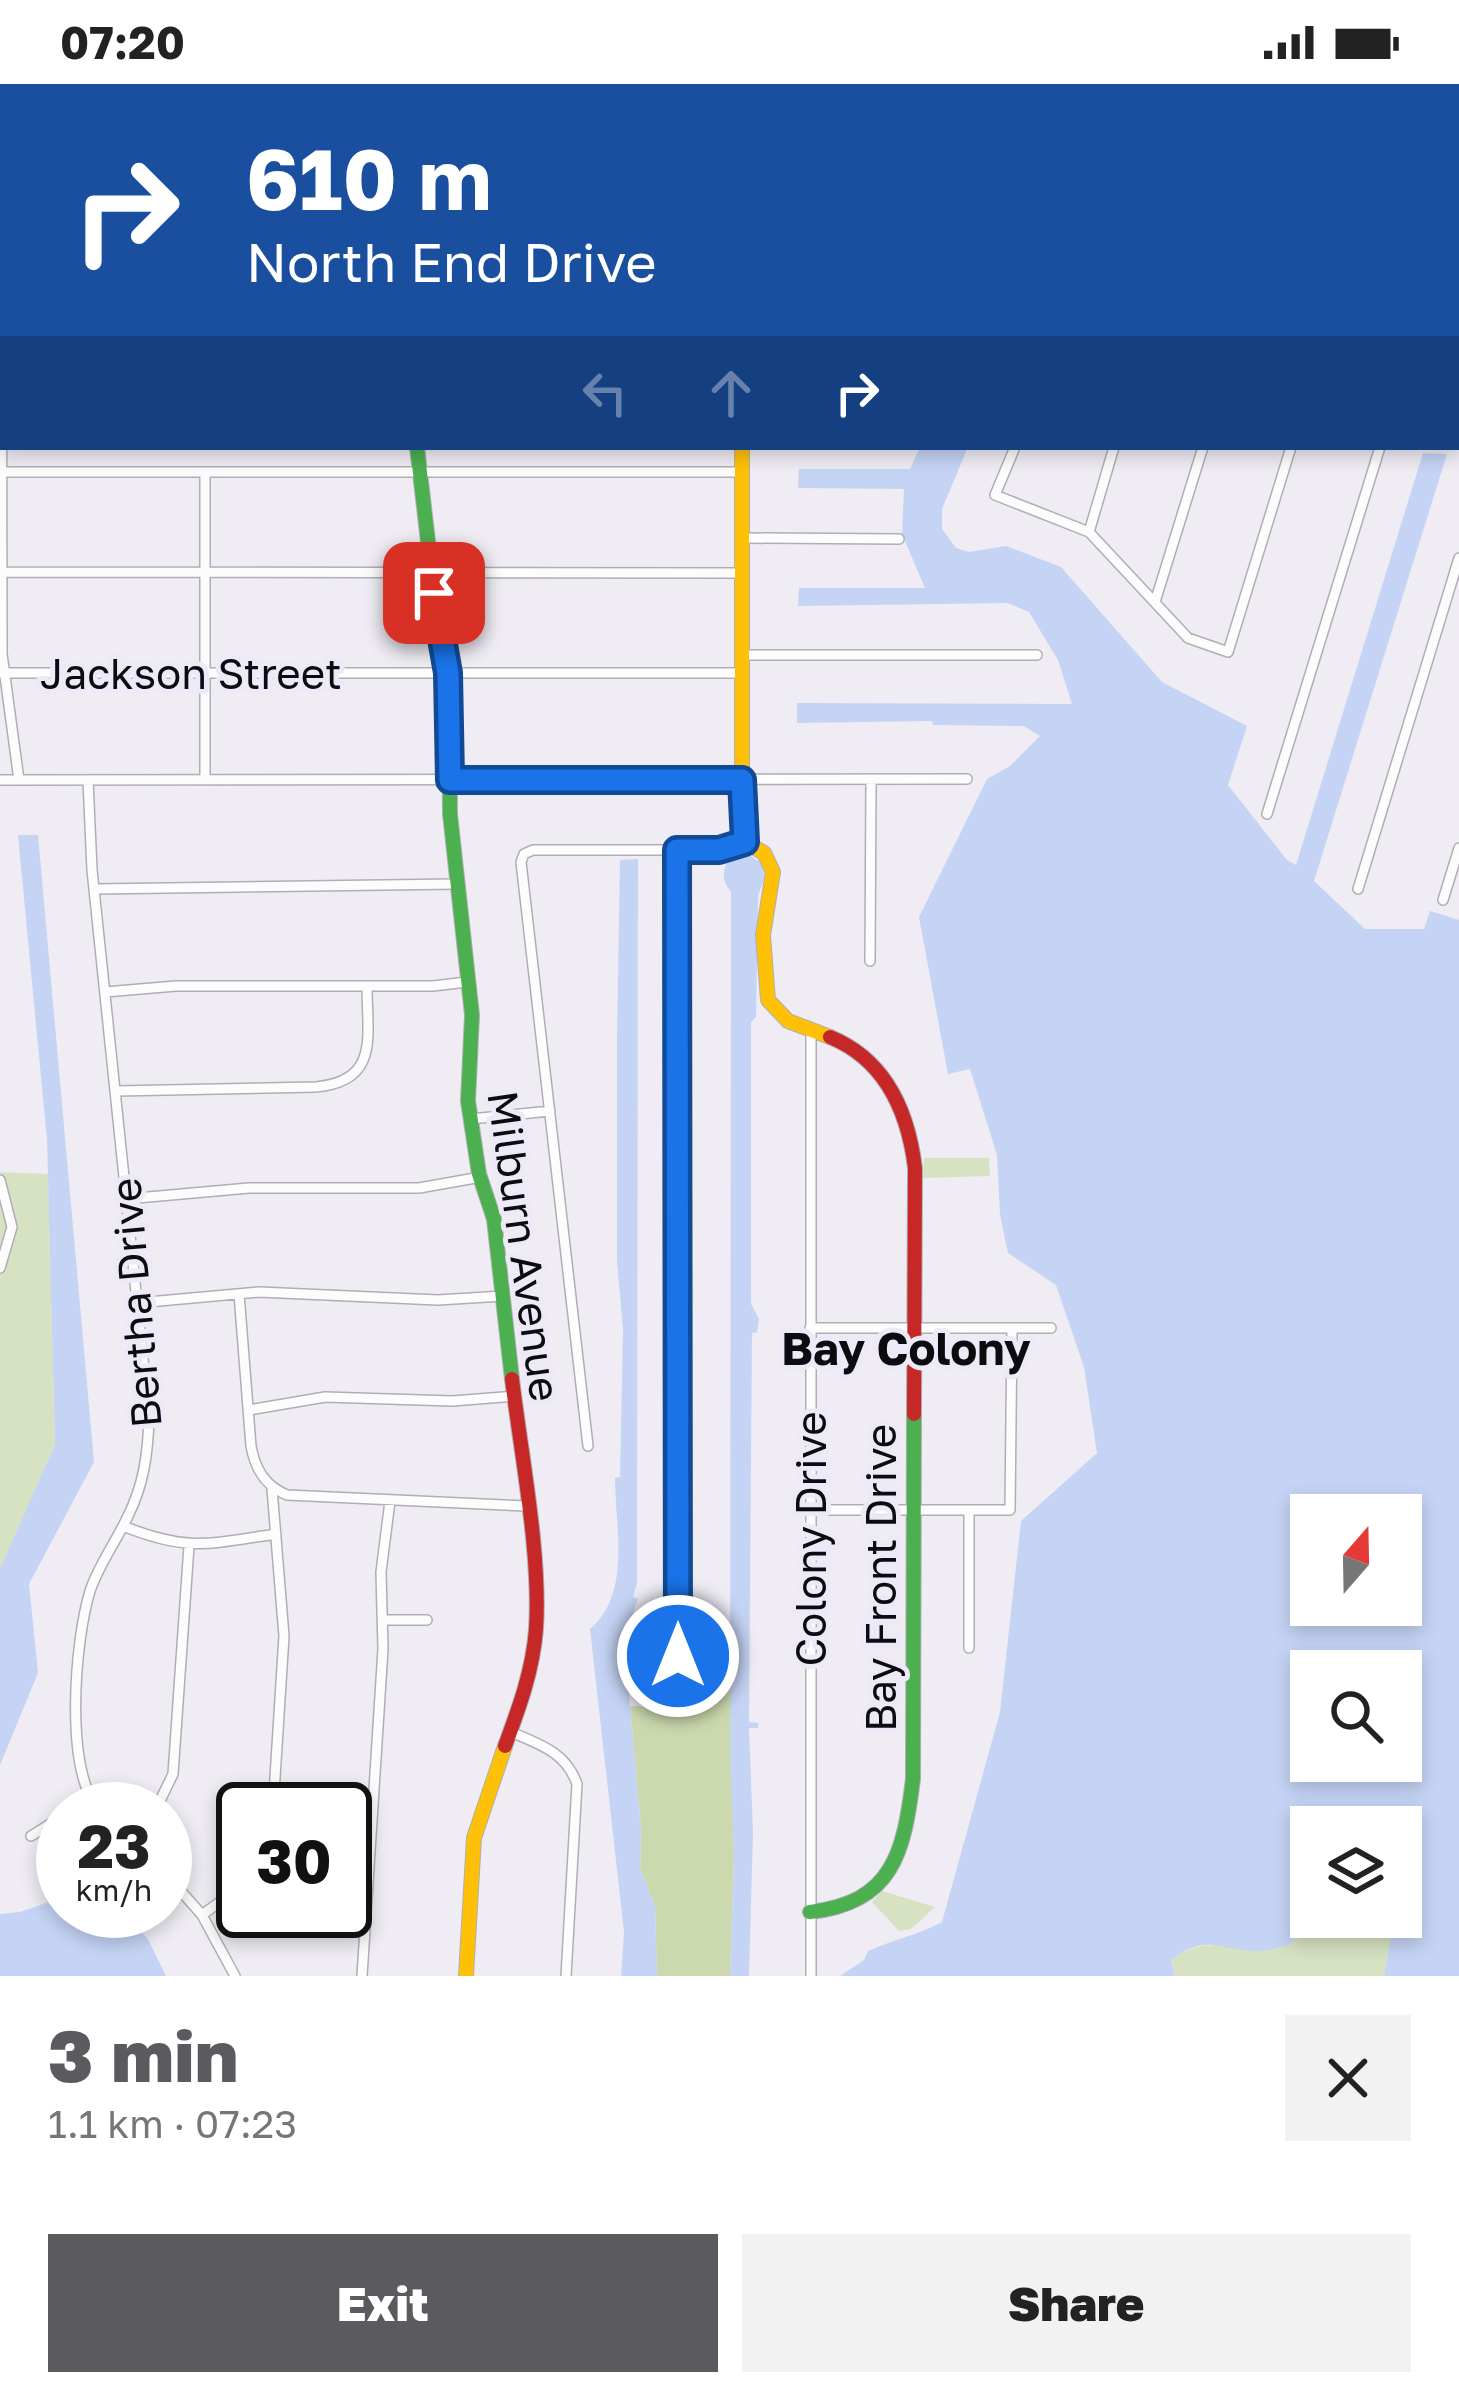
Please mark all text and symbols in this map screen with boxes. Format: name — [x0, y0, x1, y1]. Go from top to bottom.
text: 07:20 — [60, 15, 185, 69]
text: 610 m — [246, 128, 492, 228]
icon: right — [48, 132, 204, 288]
text: North End Drive — [246, 229, 657, 294]
icon: left — [572, 360, 638, 426]
icon: ahead — [698, 360, 764, 426]
icon: right — [824, 360, 890, 426]
pin — [383, 542, 485, 644]
icon: arrive — [401, 560, 467, 626]
street label: Jackson Street — [40, 648, 342, 698]
street label: Milburn Avenue — [478, 1088, 572, 1404]
street label: Bertha Drive — [99, 1176, 171, 1430]
district label: Bay Colony — [781, 1321, 1031, 1375]
street label: Colony Drive — [785, 1411, 835, 1667]
street label: Bay Front Drive — [855, 1424, 905, 1732]
north arrow — [1290, 1494, 1422, 1626]
map controls — [1290, 1494, 1422, 1938]
position arrow — [615, 1593, 741, 1719]
button: search — [1290, 1650, 1422, 1782]
speed limit sign: 30 — [216, 1782, 372, 1938]
button: layers — [1290, 1806, 1422, 1938]
text: 23 — [77, 1809, 151, 1881]
text: km/h — [76, 1872, 152, 1908]
text: 3 min — [48, 2011, 238, 2098]
button: close — [1285, 2015, 1411, 2141]
text: 1.1 km · 07:23 — [48, 2100, 297, 2147]
button: Exit — [48, 2234, 718, 2372]
button: Share — [742, 2234, 1411, 2372]

